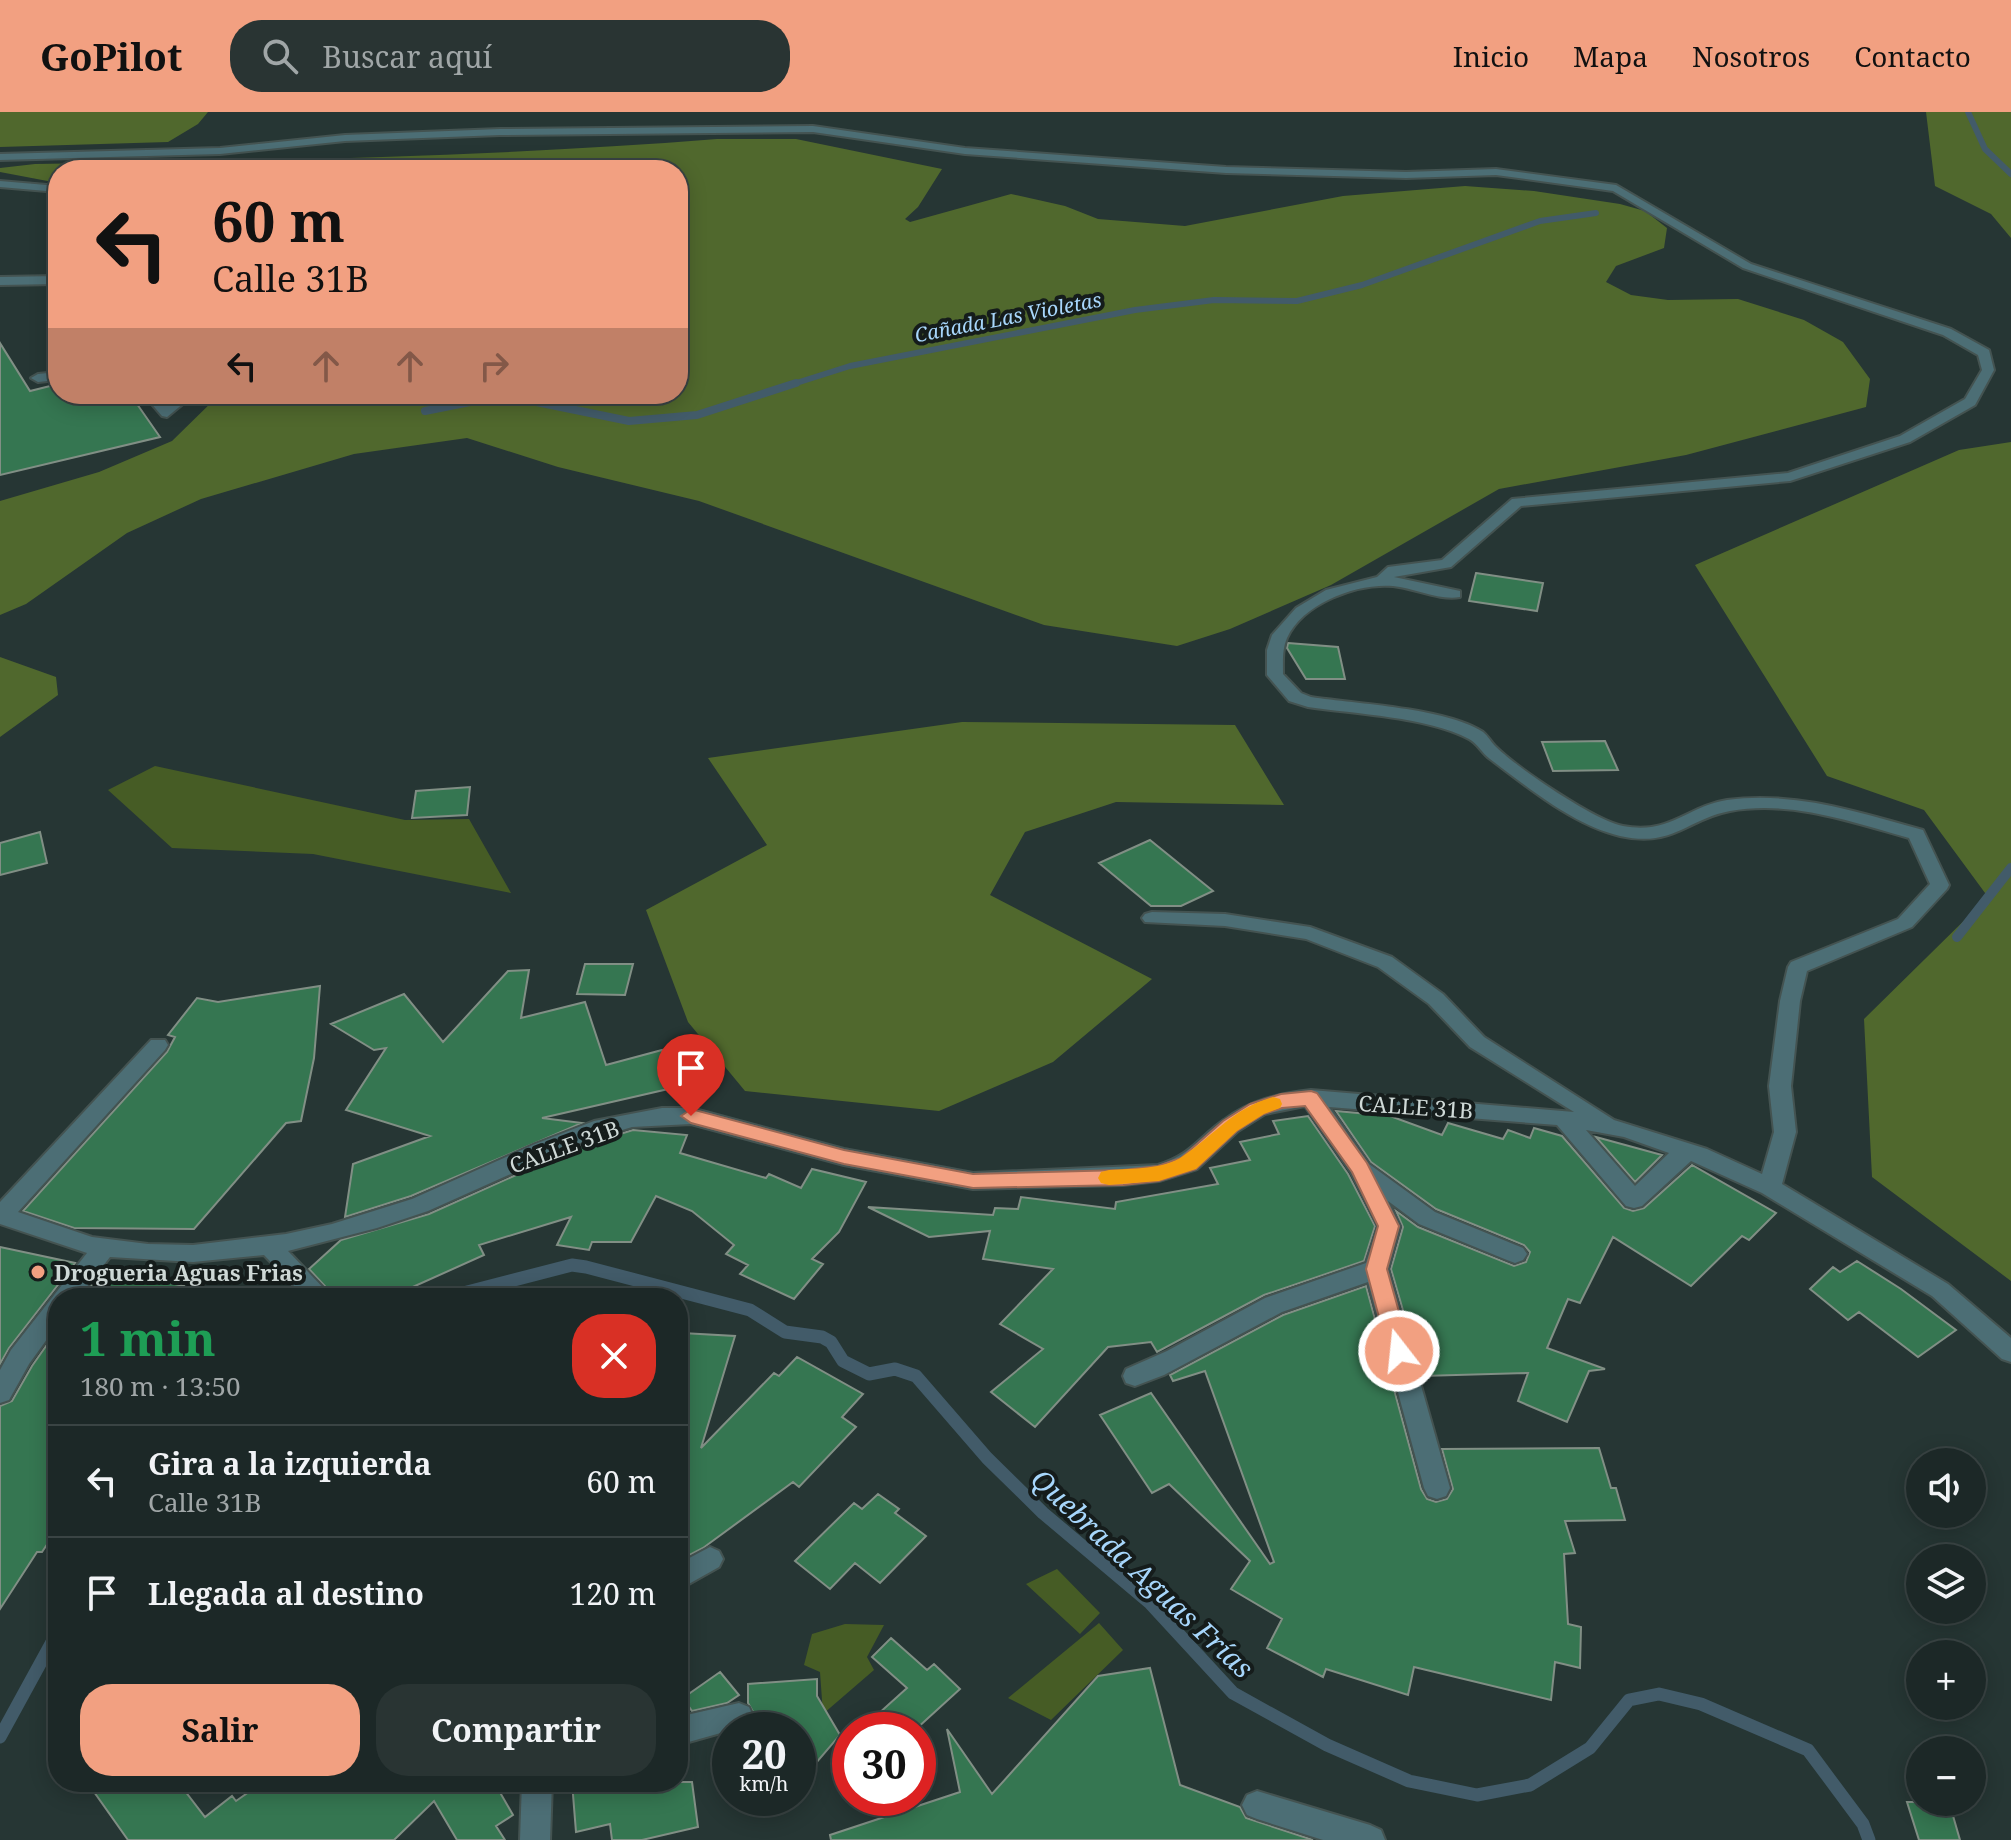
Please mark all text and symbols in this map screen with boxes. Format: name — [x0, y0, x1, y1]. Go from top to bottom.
search box — [230, 20, 790, 92]
text: GoPilot — [40, 30, 182, 82]
icon: search — [258, 34, 302, 78]
text: Buscar aquí — [322, 36, 492, 77]
text: Inicio — [1453, 37, 1529, 75]
text: Mapa — [1573, 37, 1648, 75]
text: Nosotros — [1692, 37, 1810, 75]
text: Contacto — [1854, 37, 1971, 75]
text: 60 m — [212, 182, 345, 258]
icon: left — [80, 192, 184, 296]
text: Calle 31B — [212, 254, 369, 303]
water label: Cañada Las Violetas — [912, 286, 1104, 348]
icon: left — [220, 344, 264, 388]
icon: ahead — [304, 344, 348, 388]
icon: ahead — [388, 344, 432, 388]
icon: right — [472, 344, 516, 388]
pin — [657, 1034, 725, 1116]
icon: arrive — [669, 1046, 713, 1090]
street label: CALLE 31B — [1358, 1087, 1474, 1125]
street label: CALLE 31B — [505, 1112, 623, 1180]
place label: Drogueria Aguas Frias — [54, 1257, 303, 1287]
marker: Drogueria Aguas Frias — [29, 1263, 47, 1281]
text: 1 min — [80, 1305, 216, 1370]
position arrow — [1357, 1309, 1441, 1393]
button: close — [572, 1314, 656, 1398]
text: 180 m · 13:50 — [80, 1368, 241, 1404]
text: Gira a la izquierda — [148, 1443, 431, 1484]
map controls — [1906, 1448, 1986, 1816]
button: sound — [1906, 1448, 1986, 1528]
icon: left — [80, 1459, 124, 1503]
water label: Quebrada Aguas Frías — [1024, 1460, 1262, 1686]
text: 60 m — [586, 1461, 656, 1502]
text: Calle 31B — [148, 1484, 261, 1520]
button: layers — [1906, 1544, 1986, 1624]
icon: arrive — [80, 1571, 124, 1615]
text: Llegada al destino — [148, 1573, 424, 1614]
text: 120 m — [570, 1573, 656, 1614]
button: + — [1906, 1640, 1986, 1720]
button: Salir — [80, 1684, 360, 1776]
button: Compartir — [376, 1684, 656, 1776]
speed limit sign: 30 — [832, 1712, 936, 1816]
text: 20 — [741, 1726, 787, 1781]
button: − — [1906, 1736, 1986, 1816]
text: km/h — [739, 1770, 789, 1797]

